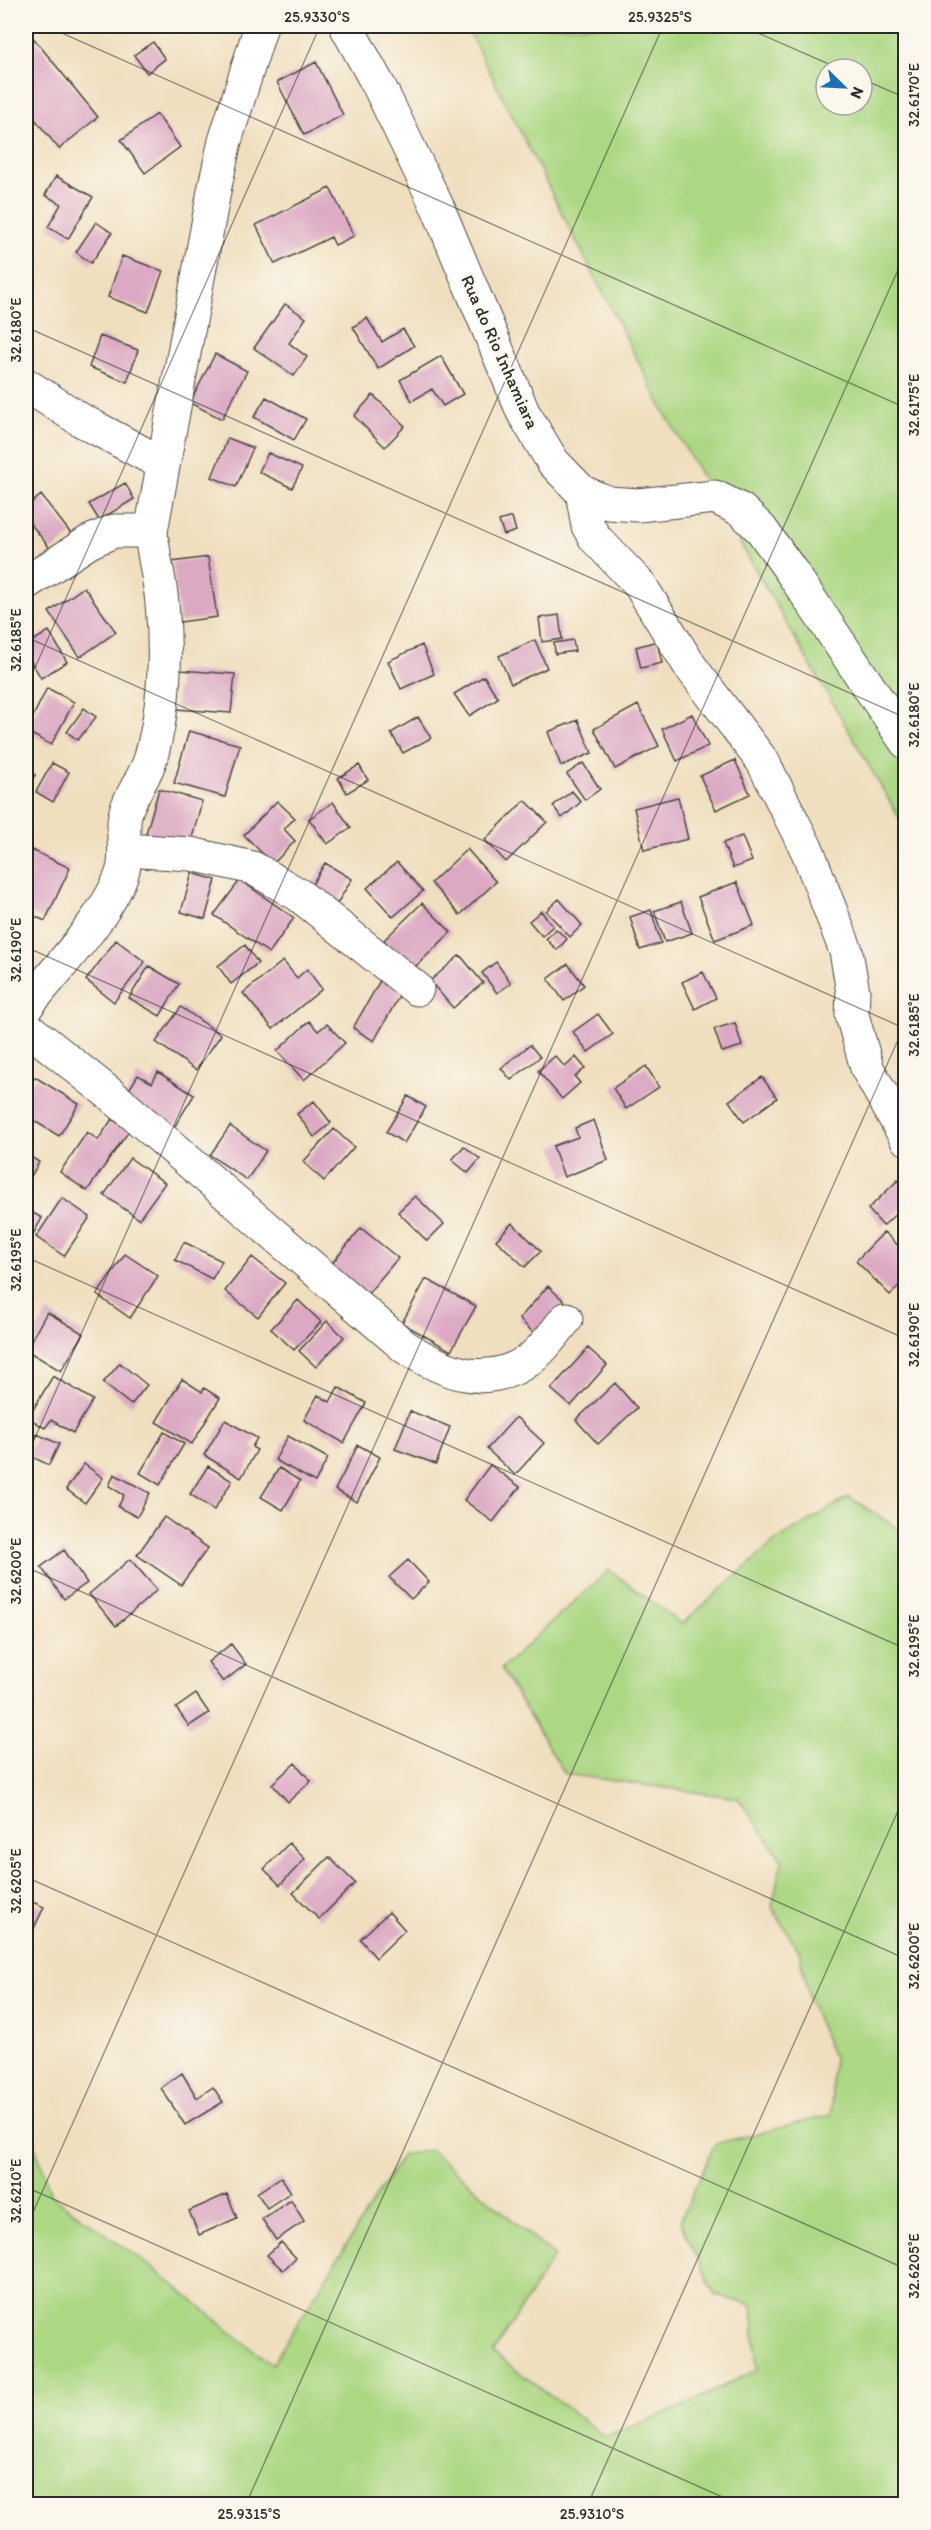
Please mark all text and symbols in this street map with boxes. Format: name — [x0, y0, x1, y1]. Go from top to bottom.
text: 25.9330°S — [284, 8, 350, 26]
text: 25.9325°S — [628, 8, 692, 26]
north arrow — [814, 57, 874, 117]
text: 32.6170°E — [905, 63, 923, 127]
text: N — [846, 84, 868, 102]
street label: Rua do Rio Inhamiara — [456, 272, 544, 433]
text: 32.6180°E — [7, 298, 25, 362]
text: 32.6175°E — [905, 374, 923, 436]
text: 32.6185°E — [7, 608, 25, 672]
text: 32.6180°E — [905, 683, 923, 747]
text: 32.6190°E — [7, 918, 25, 982]
text: 32.6185°E — [905, 993, 923, 1057]
text: 32.6195°E — [7, 1228, 25, 1292]
text: 32.6190°E — [905, 1303, 923, 1367]
text: 32.6200°E — [7, 1538, 25, 1604]
text: 32.6195°E — [905, 1614, 923, 1678]
text: 32.6205°E — [7, 1848, 25, 1914]
text: 32.6200°E — [905, 1923, 923, 1989]
text: 32.6210°E — [7, 2159, 25, 2223]
text: 32.6205°E — [905, 2233, 923, 2299]
text: 25.9315°S — [217, 2505, 281, 2523]
text: 25.9310°S — [560, 2505, 624, 2523]

